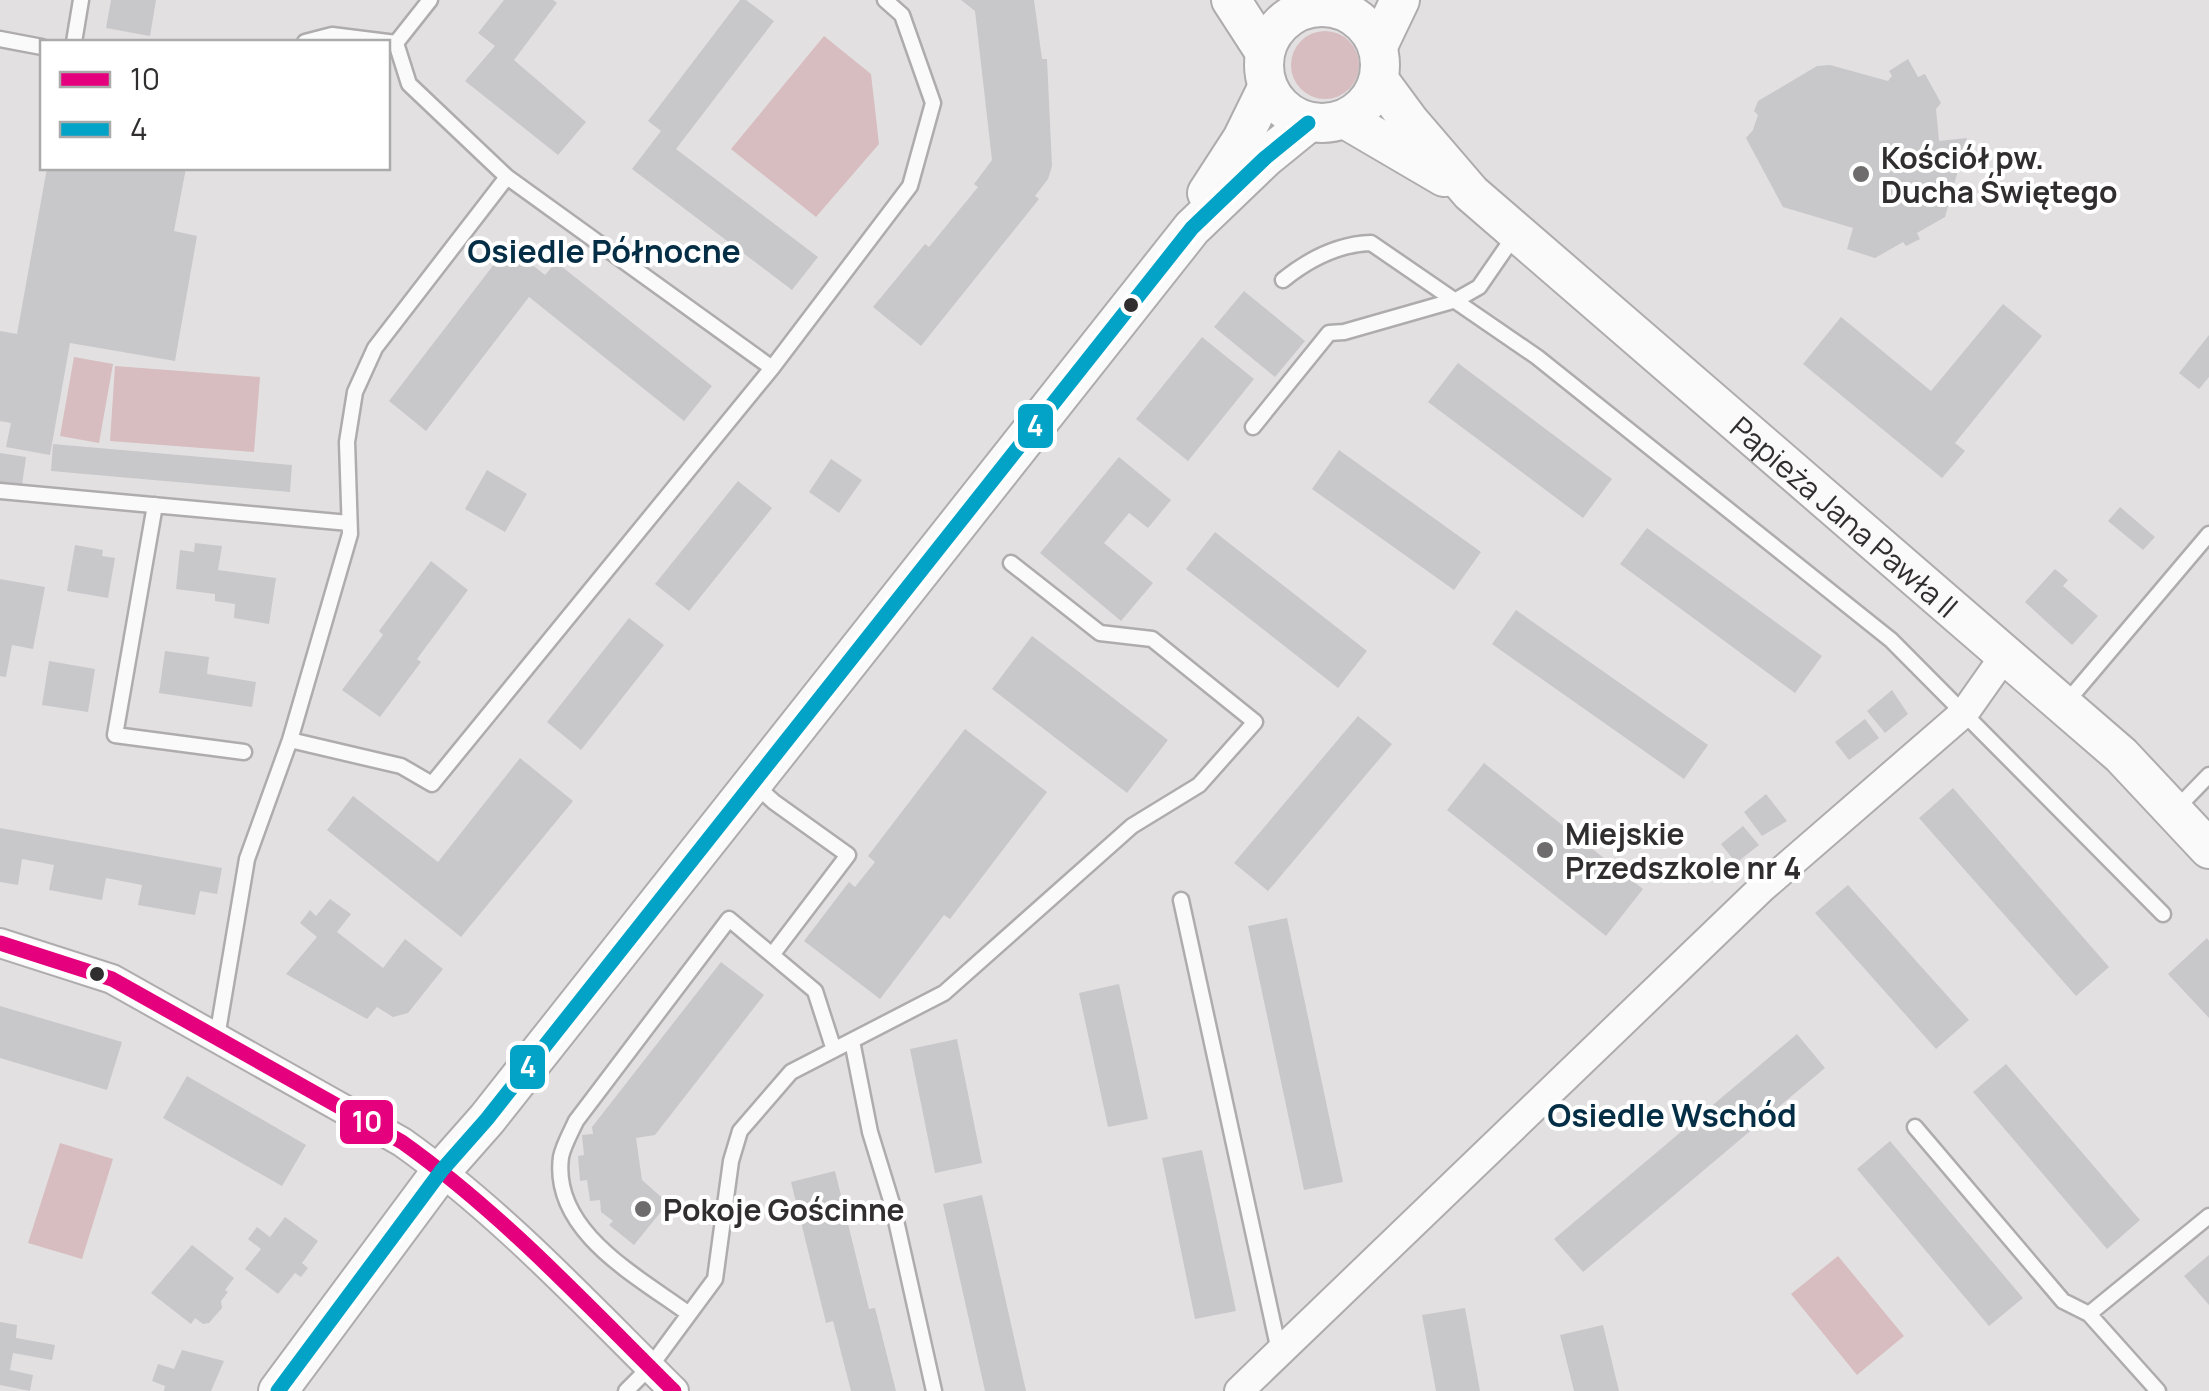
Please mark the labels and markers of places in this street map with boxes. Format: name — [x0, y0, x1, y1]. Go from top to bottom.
place label: Kościół pw. Ducha Świętego — [1881, 137, 2118, 212]
marker: Kościół pw. Ducha Świętego — [1850, 163, 1872, 185]
unlabelled marker — [1121, 295, 1141, 315]
place label: Miejskie Przedszkole nr 4 — [1565, 813, 1802, 888]
marker: Miejskie Przedszkole nr 4 — [1534, 839, 1556, 861]
unlabelled marker — [87, 964, 107, 984]
place label: Pokoje Gościnne — [663, 1189, 904, 1230]
marker: Pokoje Gościnne — [632, 1198, 654, 1220]

